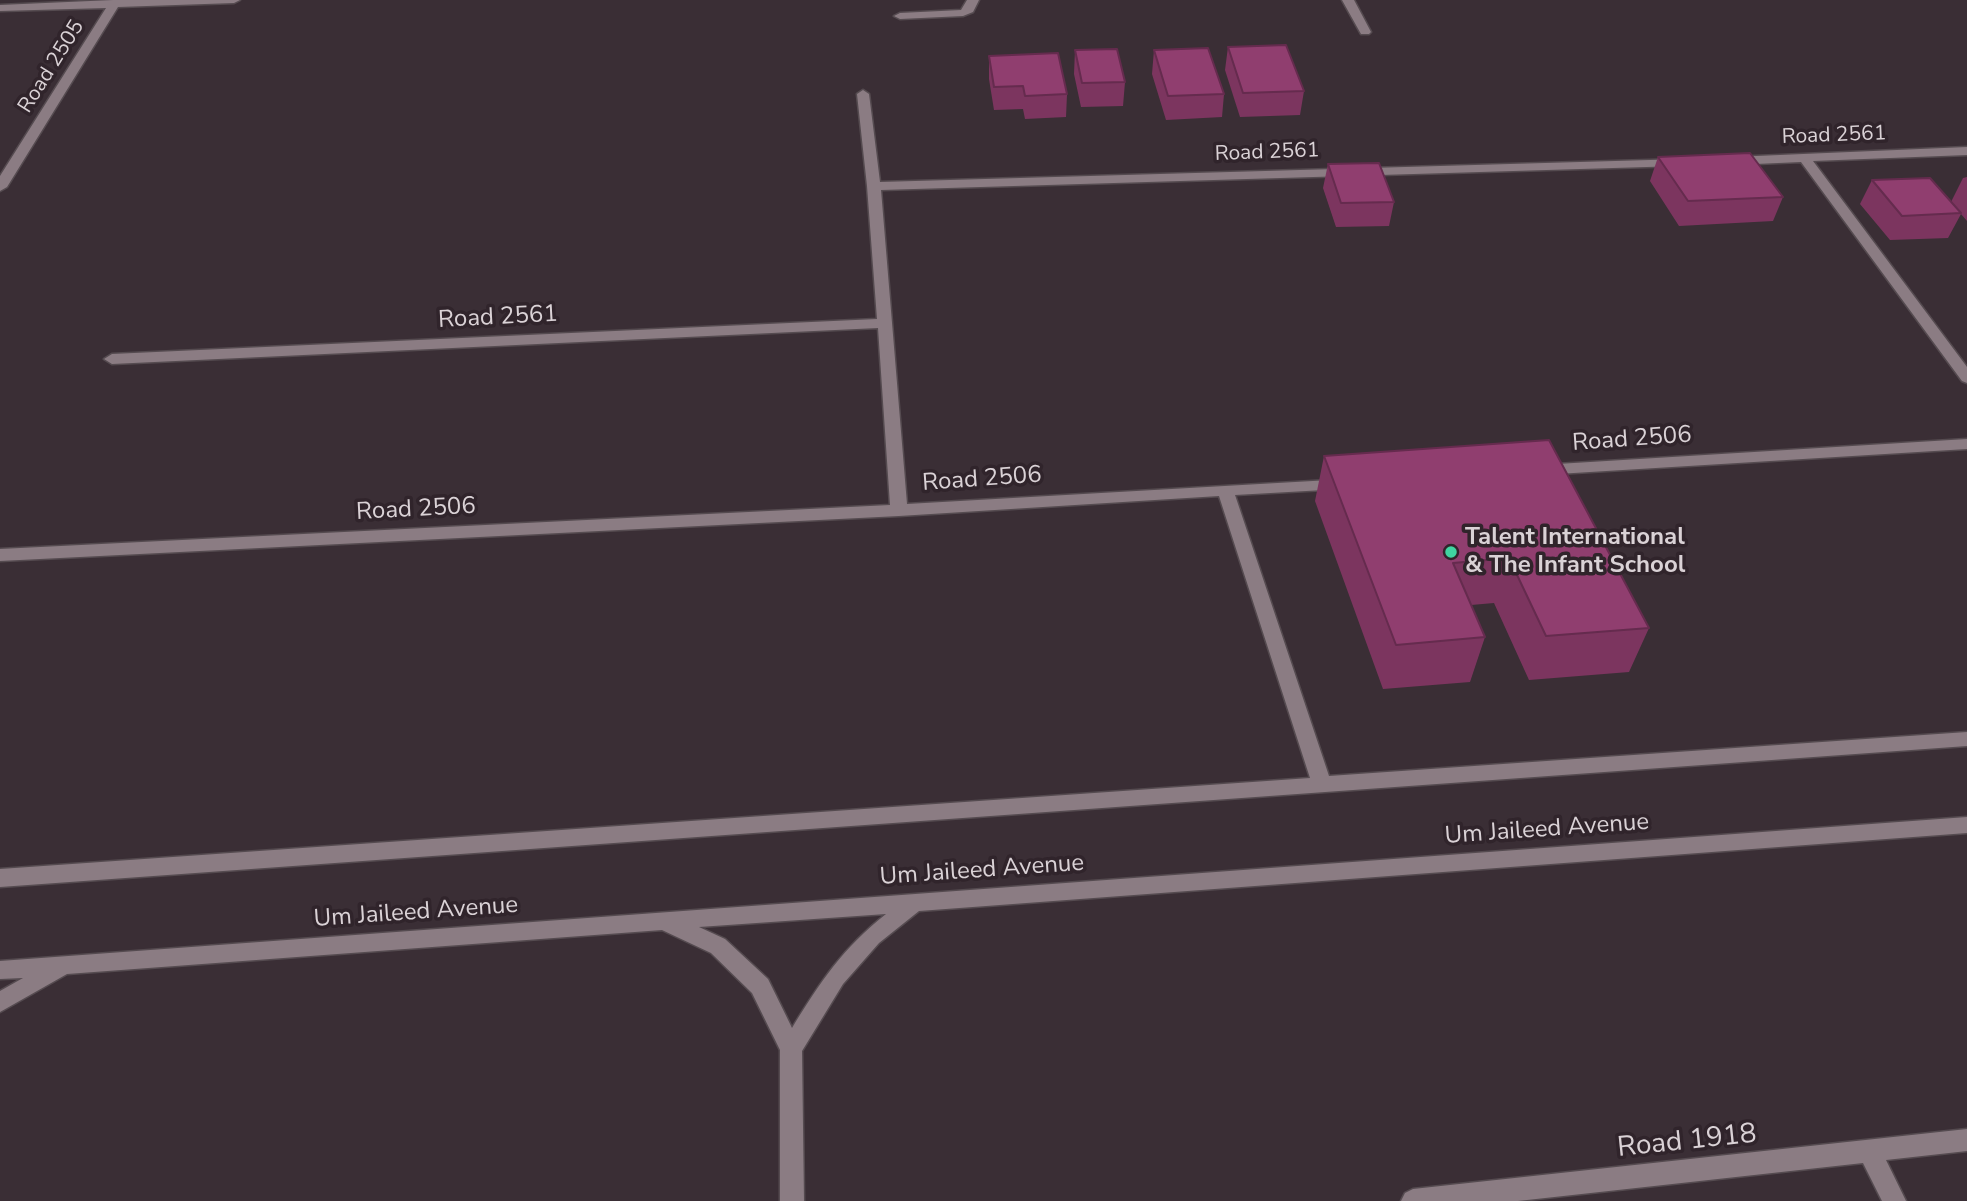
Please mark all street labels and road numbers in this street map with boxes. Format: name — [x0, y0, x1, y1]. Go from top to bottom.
street label: Road 2505 — [14, 16, 90, 118]
street label: Road 2561 — [1781, 122, 1887, 150]
street label: Road 2561 — [1214, 139, 1320, 167]
street label: Road 2561 — [438, 300, 558, 336]
street label: Road 2506 — [1571, 421, 1693, 459]
street label: Road 2506 — [921, 461, 1043, 499]
street label: Road 2506 — [356, 492, 476, 528]
street label: Um Jaileed Avenue — [1444, 808, 1650, 852]
street label: Um Jaileed Avenue — [879, 849, 1085, 893]
street label: Um Jaileed Avenue — [313, 891, 519, 935]
street label: Road 1918 — [1616, 1118, 1758, 1166]

